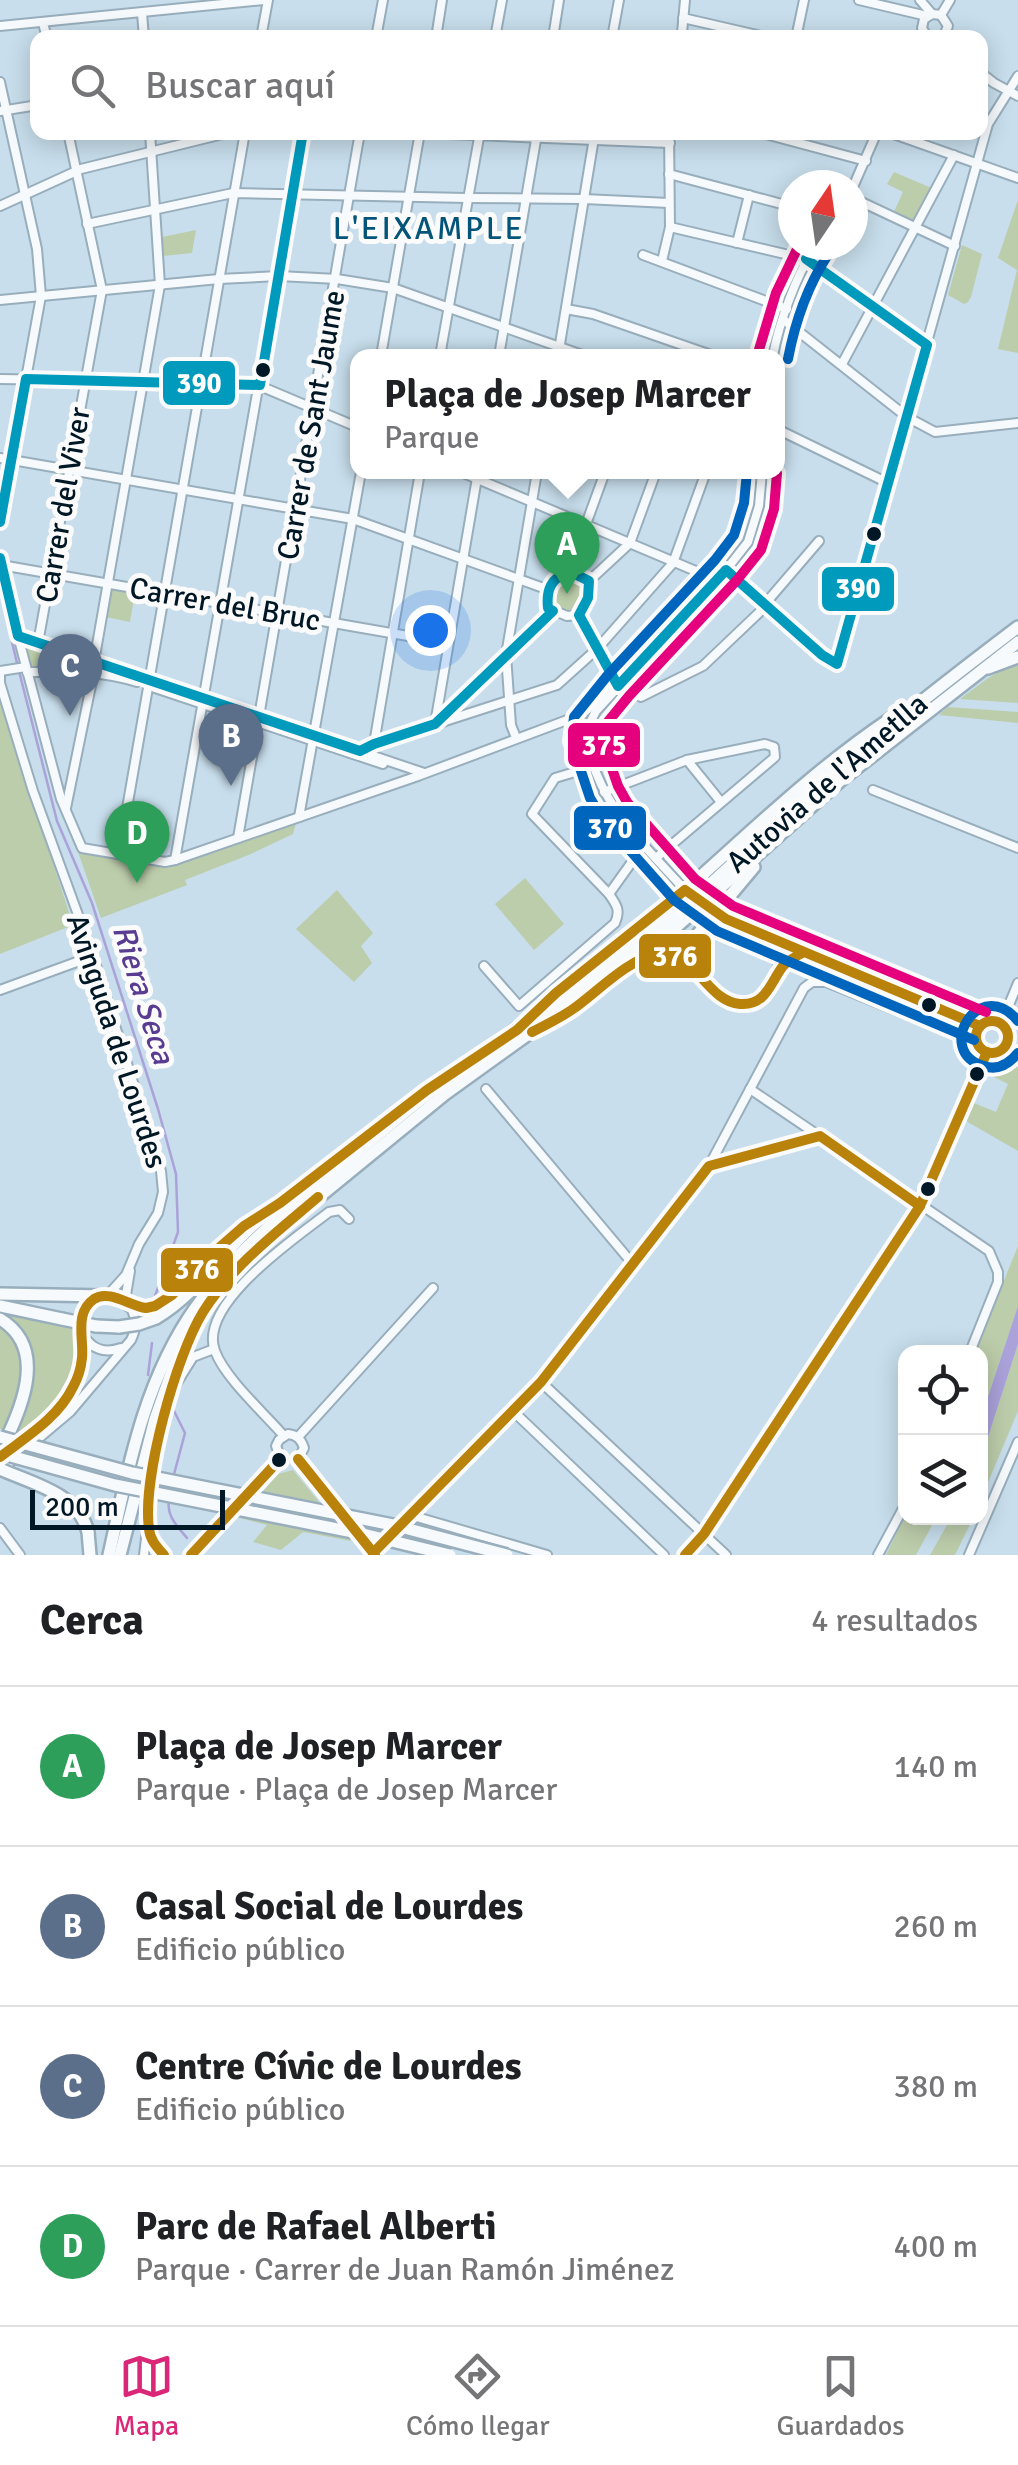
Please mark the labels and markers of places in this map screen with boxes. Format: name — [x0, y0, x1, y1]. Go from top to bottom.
unlabelled marker — [253, 360, 273, 380]
pin: A — [534, 512, 600, 594]
unlabelled marker — [864, 524, 884, 544]
pin: C — [38, 634, 102, 716]
pin: B — [198, 704, 264, 786]
pin: D — [104, 800, 170, 883]
unlabelled marker — [919, 995, 939, 1015]
unlabelled marker — [967, 1064, 987, 1084]
unlabelled marker — [918, 1179, 938, 1199]
unlabelled marker — [269, 1450, 289, 1470]

